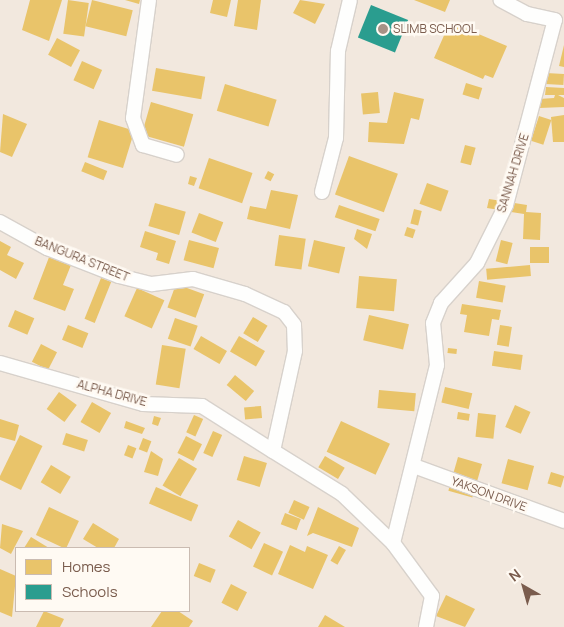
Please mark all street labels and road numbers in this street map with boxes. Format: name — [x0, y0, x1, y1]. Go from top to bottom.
street label: SANNAH DRIVE — [494, 132, 532, 214]
street label: BANGURA STREET — [33, 233, 131, 285]
street label: ALPHA DRIVE — [76, 377, 148, 409]
street label: YAKSON DRIVE — [449, 474, 529, 514]

